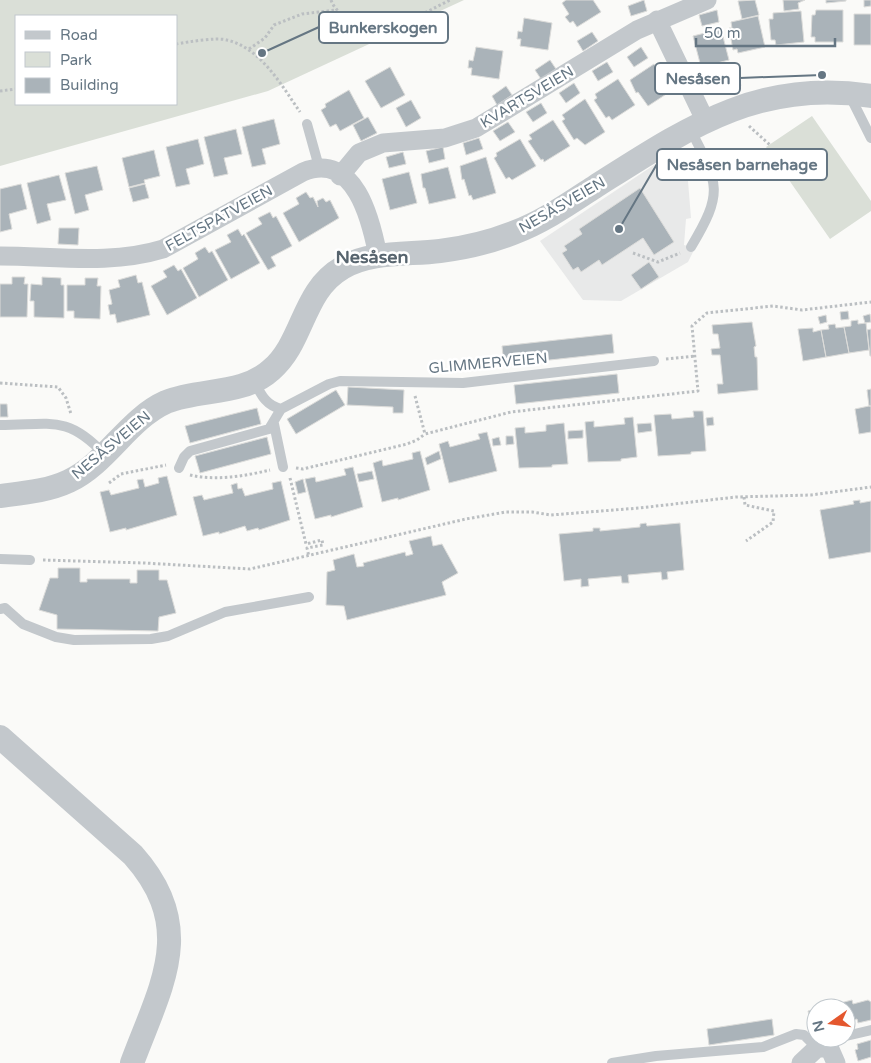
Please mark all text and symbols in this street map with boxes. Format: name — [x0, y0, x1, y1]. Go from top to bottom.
callout: Bunkerskogen — [319, 12, 448, 43]
legend — [15, 15, 178, 105]
scale bar — [696, 15, 835, 47]
text: Bunkerskogen — [328, 18, 438, 38]
text: 50 m — [704, 24, 741, 42]
text: Road — [60, 26, 98, 44]
text: Park — [60, 51, 92, 69]
street label: KVARTSVEIEN — [477, 62, 577, 132]
callout: Nesåsen — [655, 63, 740, 94]
text: Nesåsen — [666, 69, 730, 89]
text: Building — [60, 76, 119, 94]
callout: Nesåsen barnehage — [657, 149, 827, 180]
text: Nesåsen barnehage — [667, 155, 817, 175]
street label: NESÅSVEIEN — [515, 173, 609, 237]
street label: FELTSPATVEIEN — [162, 181, 276, 255]
district label: Nesåsen — [336, 246, 408, 268]
street label: GLIMMERVEIEN — [428, 349, 548, 377]
street label: NESÅSVEIEN — [68, 407, 154, 483]
north arrow — [806, 998, 856, 1048]
text: N — [809, 1019, 828, 1034]

